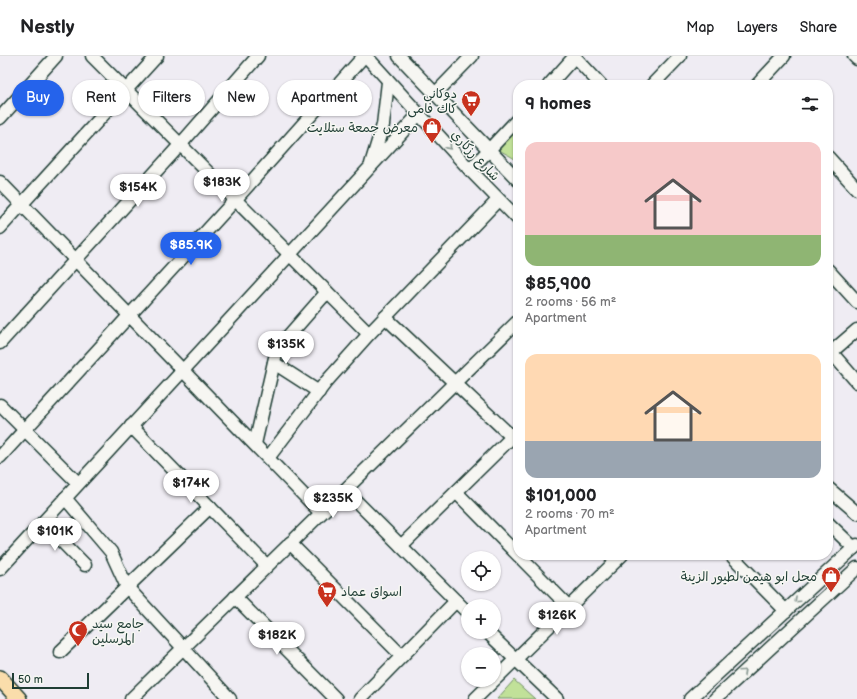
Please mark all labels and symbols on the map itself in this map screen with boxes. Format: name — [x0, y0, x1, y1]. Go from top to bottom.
place label: دوكانى كاك فامى — [408, 86, 457, 118]
supermarket icon: دوكانى كاك فامى — [460, 89, 482, 117]
shop icon: معرض جمعة ستلايت — [421, 116, 443, 144]
place label: معرض جمعة ستلايت — [307, 120, 418, 136]
street label: شارع رزكاري — [447, 127, 503, 185]
one-way arrow — [444, 142, 452, 150]
pin: $183K — [194, 169, 250, 203]
pin: $154K — [110, 174, 166, 208]
pin: $85.9K — [158, 232, 224, 266]
pin: $135K — [258, 331, 314, 365]
pin: $174K — [163, 470, 219, 504]
pin: $235K — [305, 485, 361, 519]
pin: $101K — [27, 518, 83, 552]
shop icon: محل ابو هيمن لطيور الزينة — [820, 565, 842, 593]
place label: محل ابو هيمن لطيور الزينة — [681, 569, 817, 585]
supermarket icon: اسواق عماد — [316, 580, 338, 608]
place label: اسواق عماد — [341, 584, 402, 600]
one-way arrow — [795, 596, 802, 603]
pin: $126K — [529, 602, 585, 636]
place label: جامع سيد المرسلين — [92, 616, 144, 647]
mosque icon: جامع سيد المرسلين — [67, 619, 89, 647]
pin: $182K — [249, 622, 305, 656]
one-way arrow — [739, 670, 746, 677]
scale bar — [12, 671, 89, 690]

